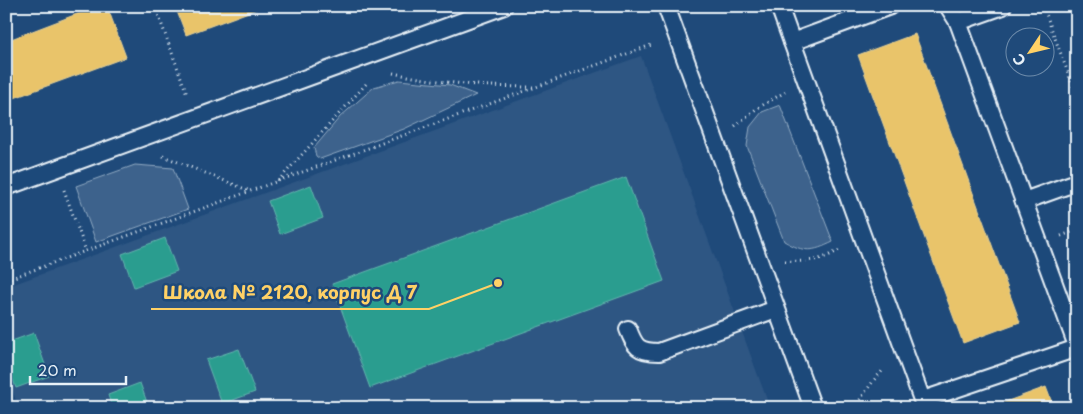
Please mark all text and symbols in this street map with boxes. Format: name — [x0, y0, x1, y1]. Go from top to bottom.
north arrow — [1006, 28, 1056, 78]
text: С — [1007, 49, 1031, 70]
callout: Школа № 2120, корпус Д 7 — [151, 276, 429, 309]
text: Школа № 2120, корпус Д 7 — [163, 278, 418, 305]
scale bar — [30, 354, 126, 386]
text: 20 m — [38, 358, 77, 381]

